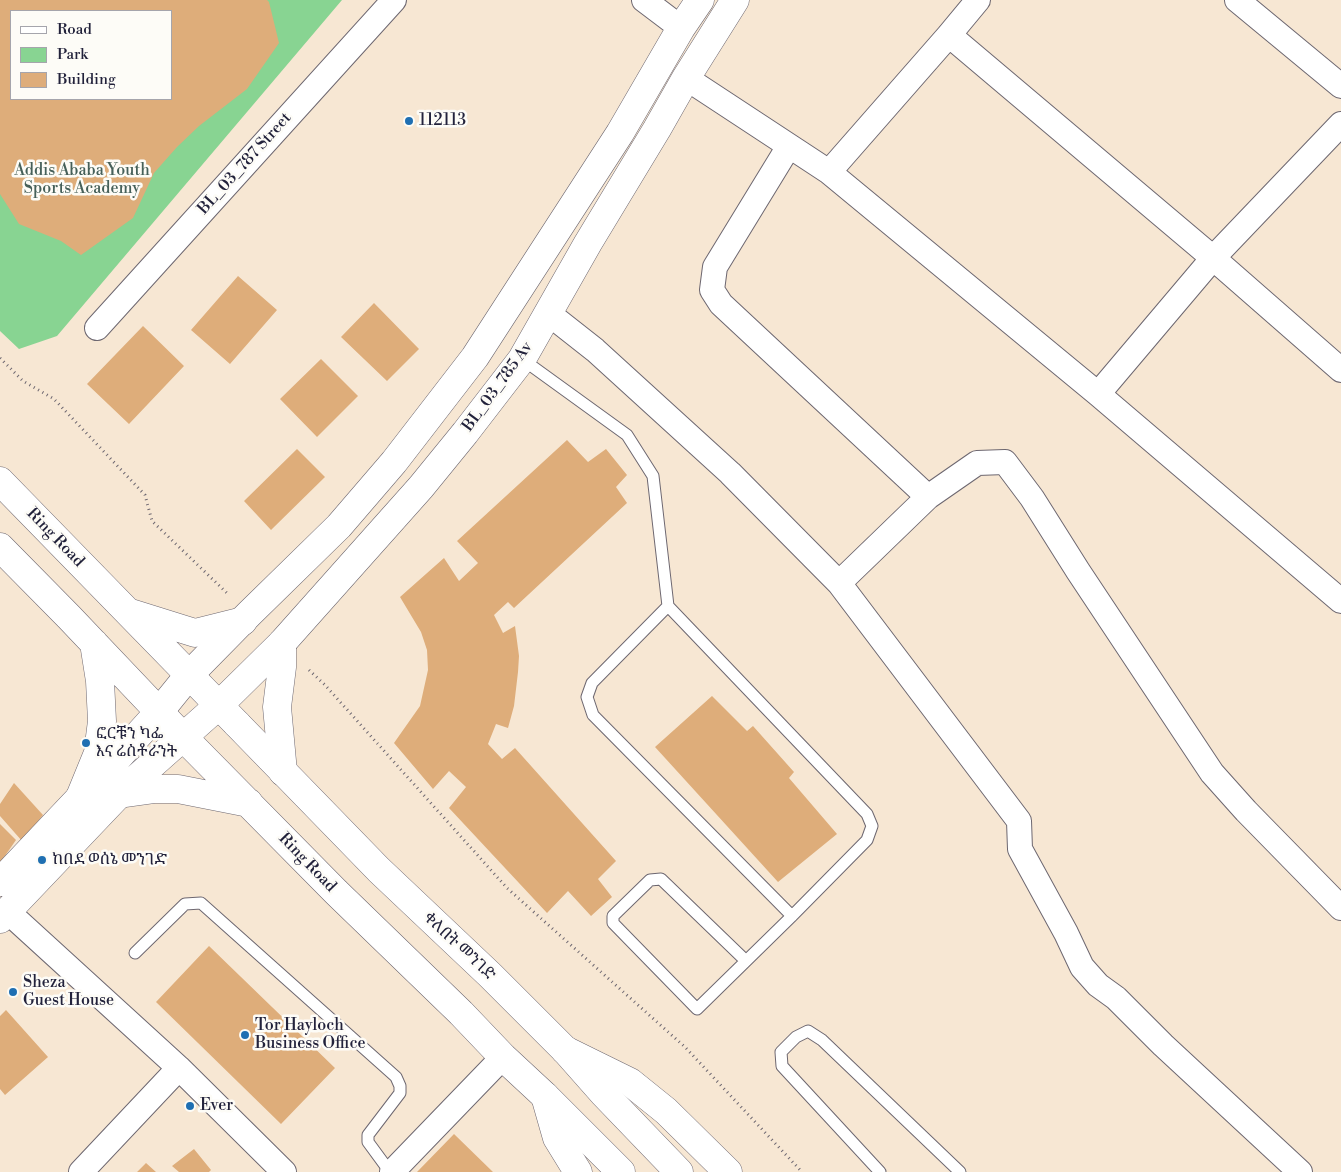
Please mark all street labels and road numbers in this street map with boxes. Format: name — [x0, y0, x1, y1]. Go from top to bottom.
street label: BL_03_787 Street — [194, 109, 296, 219]
street label: BL_03_785 Av — [459, 338, 537, 436]
street label: Ring Road — [22, 505, 88, 571]
street label: Ring Road — [274, 830, 340, 896]
street label: ቀለበት መንገድ — [419, 909, 499, 985]

